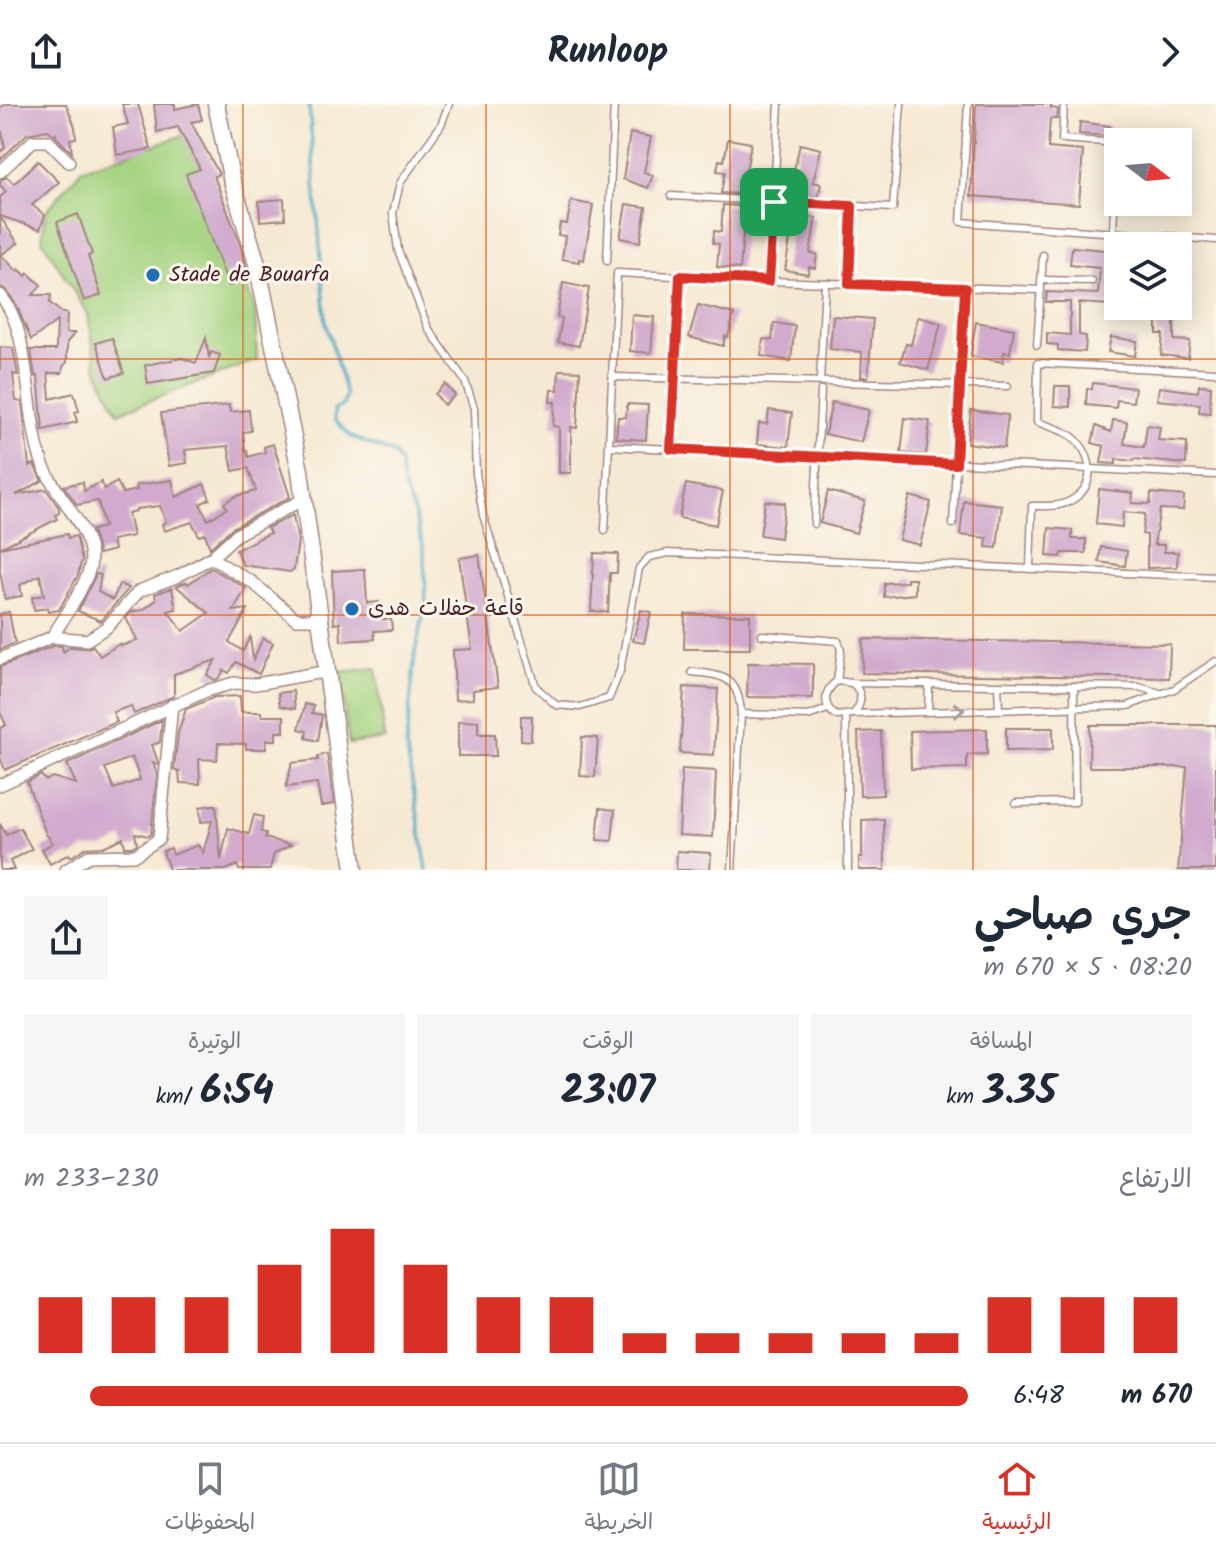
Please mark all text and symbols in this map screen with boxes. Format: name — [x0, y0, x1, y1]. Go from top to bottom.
text: Runloop — [548, 24, 668, 81]
icon: share — [24, 30, 68, 74]
icon: forward — [1148, 30, 1192, 74]
north arrow — [1104, 128, 1192, 216]
map controls — [1104, 128, 1192, 320]
pin — [740, 168, 808, 236]
icon: arrive — [752, 180, 796, 224]
button: layers — [1104, 232, 1192, 320]
place label: Stade de Bouarfa — [169, 258, 330, 293]
marker: Stade de Bouarfa — [144, 266, 162, 284]
place label: قاعة حفلات هدى — [368, 592, 524, 627]
marker: قاعة حفلات هدى — [343, 600, 361, 618]
one-way arrow — [953, 702, 966, 719]
text: جري صباحي — [974, 882, 1192, 952]
button: share — [24, 896, 108, 980]
text: 08:20 · 5 × 670 m — [984, 947, 1192, 989]
text: الوتيرة — [188, 1025, 241, 1060]
text: الوقت — [582, 1025, 634, 1060]
text: المسافة — [970, 1025, 1033, 1060]
text: 6:54 — [200, 1060, 274, 1124]
text: 23:07 — [561, 1060, 655, 1124]
text: 3.35 — [983, 1060, 1056, 1124]
text: /km — [156, 1080, 200, 1115]
text: km — [946, 1080, 983, 1115]
text: 230–233 m — [24, 1158, 159, 1200]
text: الارتفاع — [1119, 1159, 1192, 1201]
text: 6:48 — [1013, 1375, 1064, 1417]
text: 670 m — [1121, 1375, 1192, 1417]
tab: المحفوظات — [165, 1457, 255, 1541]
tab: الخريطة — [584, 1457, 653, 1541]
tab: الرئيسية — [982, 1457, 1051, 1541]

